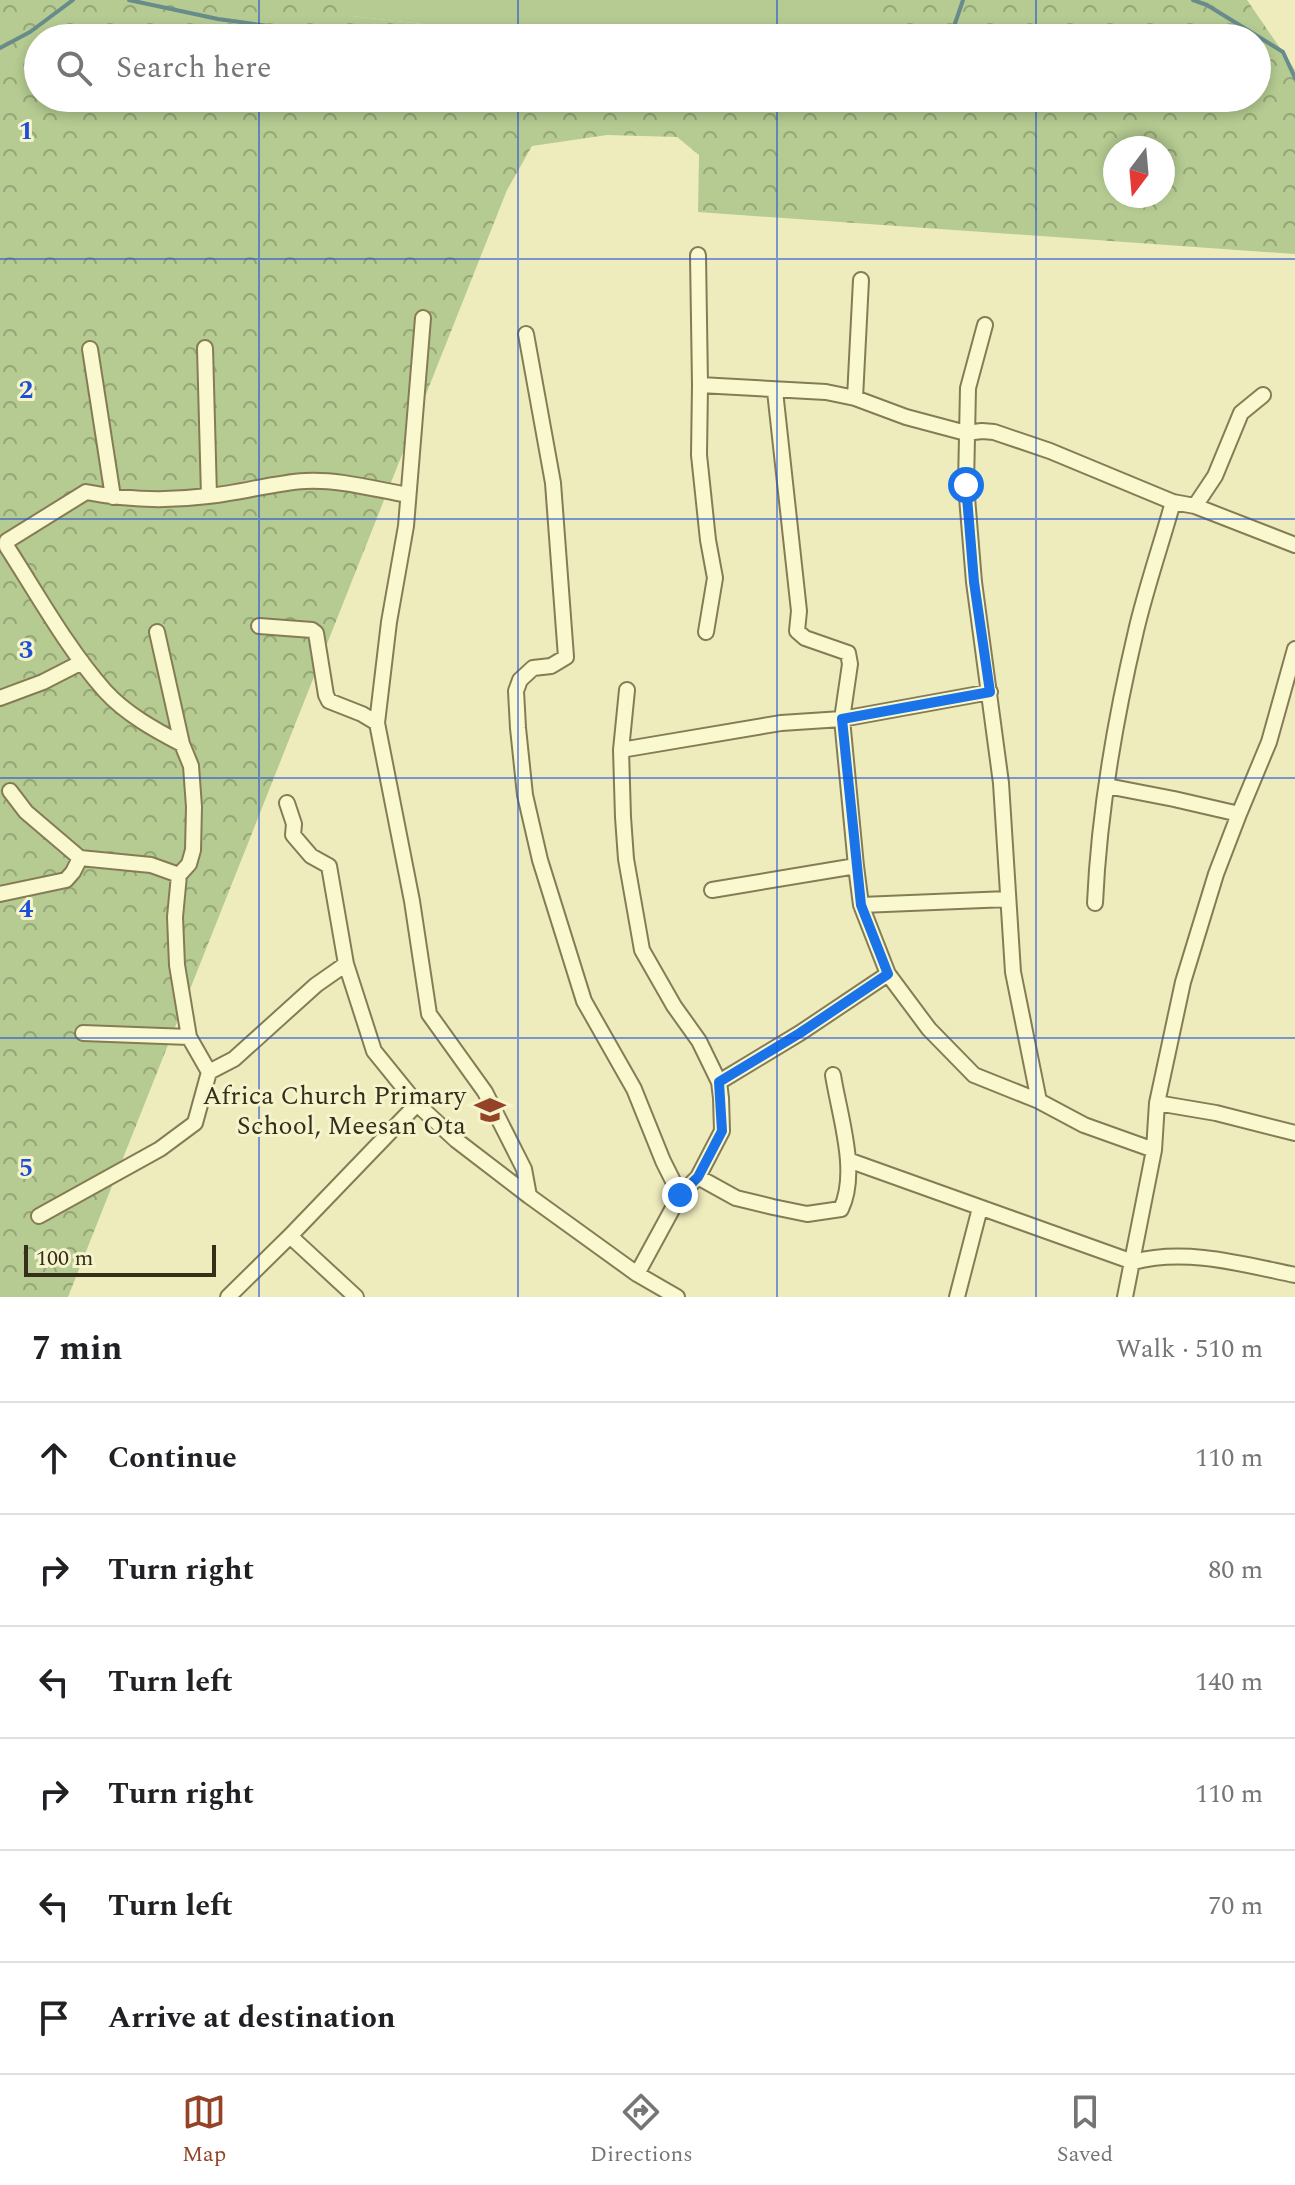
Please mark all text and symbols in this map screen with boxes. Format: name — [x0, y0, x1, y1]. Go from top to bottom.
search box — [24, 24, 1271, 112]
text: Search here — [116, 45, 272, 91]
icon: search — [52, 46, 96, 90]
text: 1 — [19, 111, 33, 151]
north arrow — [1103, 136, 1175, 208]
text: 2 — [19, 370, 33, 410]
route start — [948, 467, 984, 503]
text: 3 — [19, 630, 33, 670]
text: 4 — [19, 889, 34, 929]
place label: Africa Church Primary School, Meesan Ota — [202, 1076, 468, 1146]
school or university icon: Africa Church Primary School, Meesan Ota — [473, 1093, 507, 1127]
text: 5 — [19, 1148, 33, 1188]
route end — [662, 1177, 698, 1213]
scale bar — [24, 1241, 216, 1277]
text: 100 m — [36, 1242, 93, 1275]
text: 7 min — [32, 1323, 122, 1375]
text: Walk · 510 m — [1116, 1329, 1263, 1369]
text: Continue — [108, 1435, 237, 1481]
icon: ahead — [32, 1436, 76, 1480]
text: 110 m — [1195, 1438, 1263, 1478]
text: Turn right — [108, 1547, 254, 1593]
icon: right — [32, 1548, 76, 1592]
text: 80 m — [1208, 1550, 1263, 1590]
text: Turn left — [108, 1659, 233, 1705]
icon: left — [32, 1660, 76, 1704]
text: 140 m — [1195, 1662, 1263, 1702]
text: Turn right — [108, 1771, 254, 1817]
icon: right — [32, 1772, 76, 1816]
text: 110 m — [1195, 1774, 1263, 1814]
text: Turn left — [108, 1883, 233, 1929]
icon: left — [32, 1884, 76, 1928]
text: 70 m — [1208, 1886, 1263, 1926]
text: Arrive at destination — [108, 1995, 395, 2041]
icon: arrive — [32, 1996, 76, 2040]
tab: Map — [182, 2090, 226, 2171]
tab: Directions — [590, 2090, 693, 2171]
tab: Saved — [1057, 2090, 1113, 2171]

